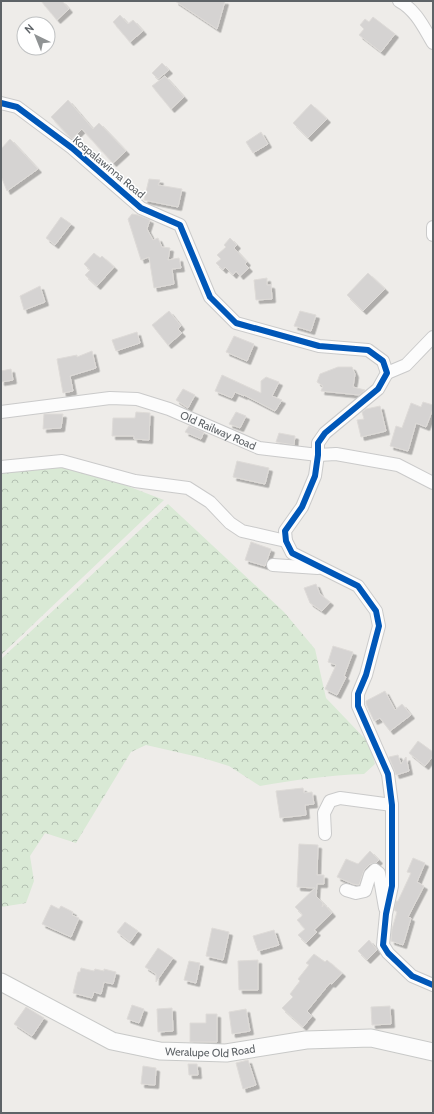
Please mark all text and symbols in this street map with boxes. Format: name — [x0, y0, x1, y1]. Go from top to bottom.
north arrow — [16, 16, 56, 56]
text: N — [22, 21, 37, 36]
street label: Kospalawinna Road — [70, 133, 148, 201]
street label: Old Railway Road — [178, 408, 258, 453]
street label: Weralupe Old Road — [165, 1041, 256, 1060]

